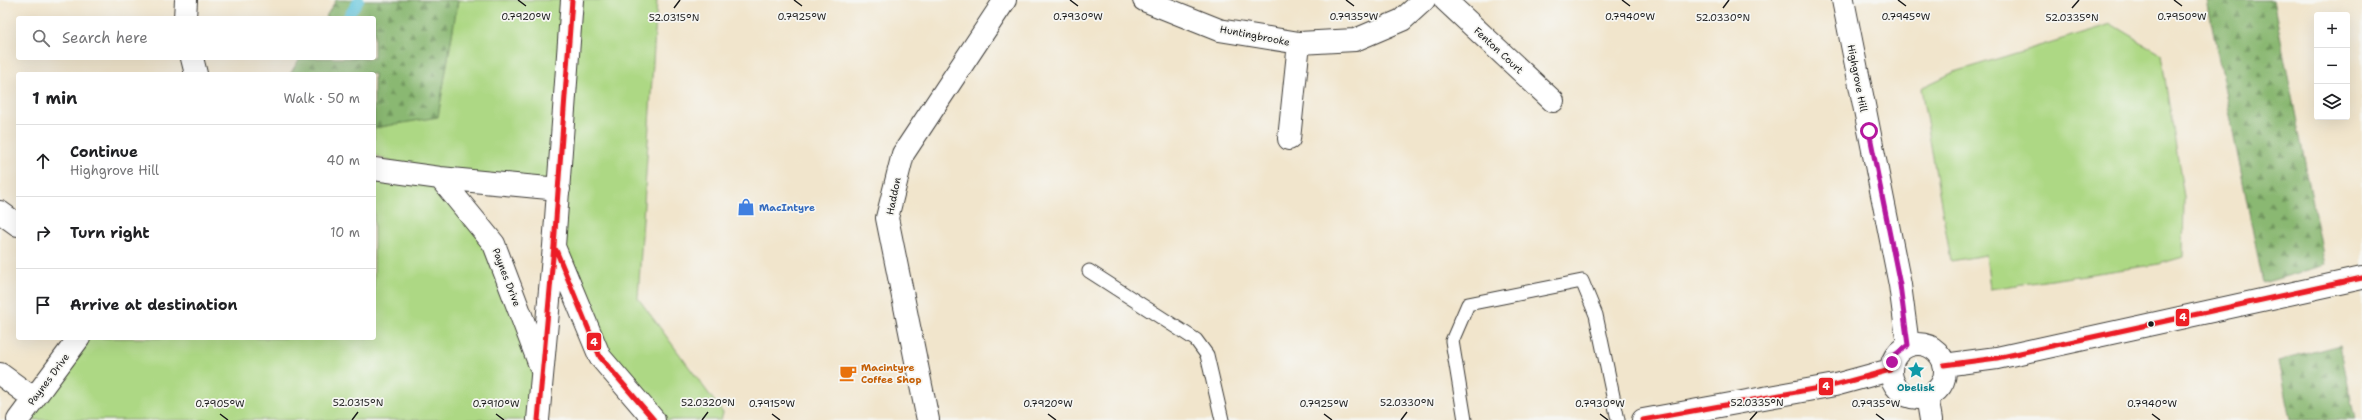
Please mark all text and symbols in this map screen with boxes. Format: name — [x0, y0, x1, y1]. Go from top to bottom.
text: 0.7920°W — [501, 10, 551, 23]
text: 0.7925°W — [778, 10, 827, 23]
text: 0.7930°W — [1053, 10, 1103, 23]
text: 0.7935°W — [1330, 10, 1379, 23]
text: 0.7940°W — [1605, 10, 1655, 23]
text: 0.7945°W — [1882, 10, 1931, 23]
text: 0.7950°W — [2157, 10, 2207, 23]
text: 52.0315°N — [649, 11, 699, 24]
text: 52.0330°N — [1696, 11, 1750, 24]
text: 52.0335°N — [2045, 11, 2099, 24]
map controls — [2314, 12, 2350, 120]
button: + — [2314, 12, 2350, 48]
search box — [16, 16, 376, 60]
street label: Huntingbrooke — [1219, 22, 1291, 49]
street label: Fenton Court — [1471, 24, 1526, 77]
icon: search — [30, 27, 52, 49]
text: Search here — [62, 28, 148, 48]
street label: Highgrove Hill — [1845, 43, 1870, 113]
button: − — [2314, 48, 2350, 84]
button: layers — [2314, 84, 2350, 120]
text: 1 min — [32, 87, 77, 109]
text: Walk · 50 m — [283, 90, 360, 107]
route start — [1860, 122, 1878, 140]
text: Continue — [70, 142, 138, 162]
icon: ahead — [32, 150, 54, 172]
text: 40 m — [326, 152, 360, 169]
text: Highgrove Hill — [70, 162, 159, 179]
street label: Haddon — [883, 176, 904, 216]
shop icon: MacIntyre — [736, 197, 756, 217]
place label: MacIntyre — [759, 201, 815, 214]
icon: right — [32, 222, 54, 244]
text: Turn right — [70, 223, 150, 243]
text: 10 m — [330, 224, 360, 241]
street label: Paynes Drive — [489, 246, 524, 309]
icon: arrive — [32, 294, 54, 316]
text: Arrive at destination — [70, 295, 238, 315]
line badge: 4 — [2175, 308, 2190, 327]
text: 4 — [2179, 310, 2187, 325]
unlabelled marker — [2146, 319, 2156, 329]
line badge: 4 — [586, 332, 602, 351]
text: 4 — [590, 335, 598, 350]
street label: Paynes Drive — [25, 351, 72, 408]
route end — [1883, 353, 1901, 371]
place icon: Obelisk — [1906, 360, 1926, 380]
place label: Macintyre Coffee Shop — [861, 361, 921, 386]
cafe icon: Macintyre Coffee Shop — [838, 363, 858, 383]
line badge: 4 — [1818, 377, 1834, 396]
text: 4 — [1822, 379, 1830, 394]
place label: Obelisk — [1897, 381, 1935, 394]
text: 52.0315°N — [333, 396, 383, 409]
text: 52.0320°N — [681, 396, 735, 409]
text: 52.0330°N — [1380, 396, 1434, 409]
text: 52.0335°N — [1730, 396, 1784, 409]
text: 0.7905°W — [195, 397, 245, 410]
text: 0.7910°W — [472, 397, 520, 410]
text: 0.7915°W — [749, 397, 796, 410]
text: 0.7920°W — [1023, 397, 1073, 410]
text: 0.7925°W — [1300, 397, 1349, 410]
text: 0.7930°W — [1575, 397, 1625, 410]
text: 0.7935°W — [1852, 397, 1901, 410]
text: 0.7940°W — [2127, 397, 2177, 410]

